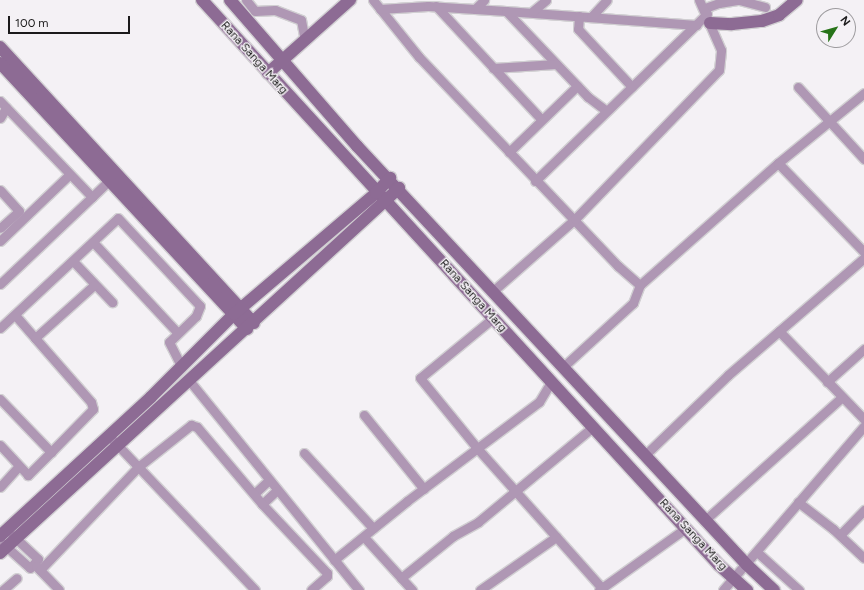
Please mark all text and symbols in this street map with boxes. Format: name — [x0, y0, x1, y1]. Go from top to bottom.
scale bar — [10, 8, 132, 34]
north arrow — [816, 8, 856, 48]
text: N — [837, 14, 853, 28]
text: 100 m — [15, 16, 49, 30]
street label: Rana Sanga Marg — [218, 19, 290, 97]
street label: Rana Sanga Marg — [437, 257, 509, 335]
street label: Rana Sanga Marg — [656, 496, 730, 574]

